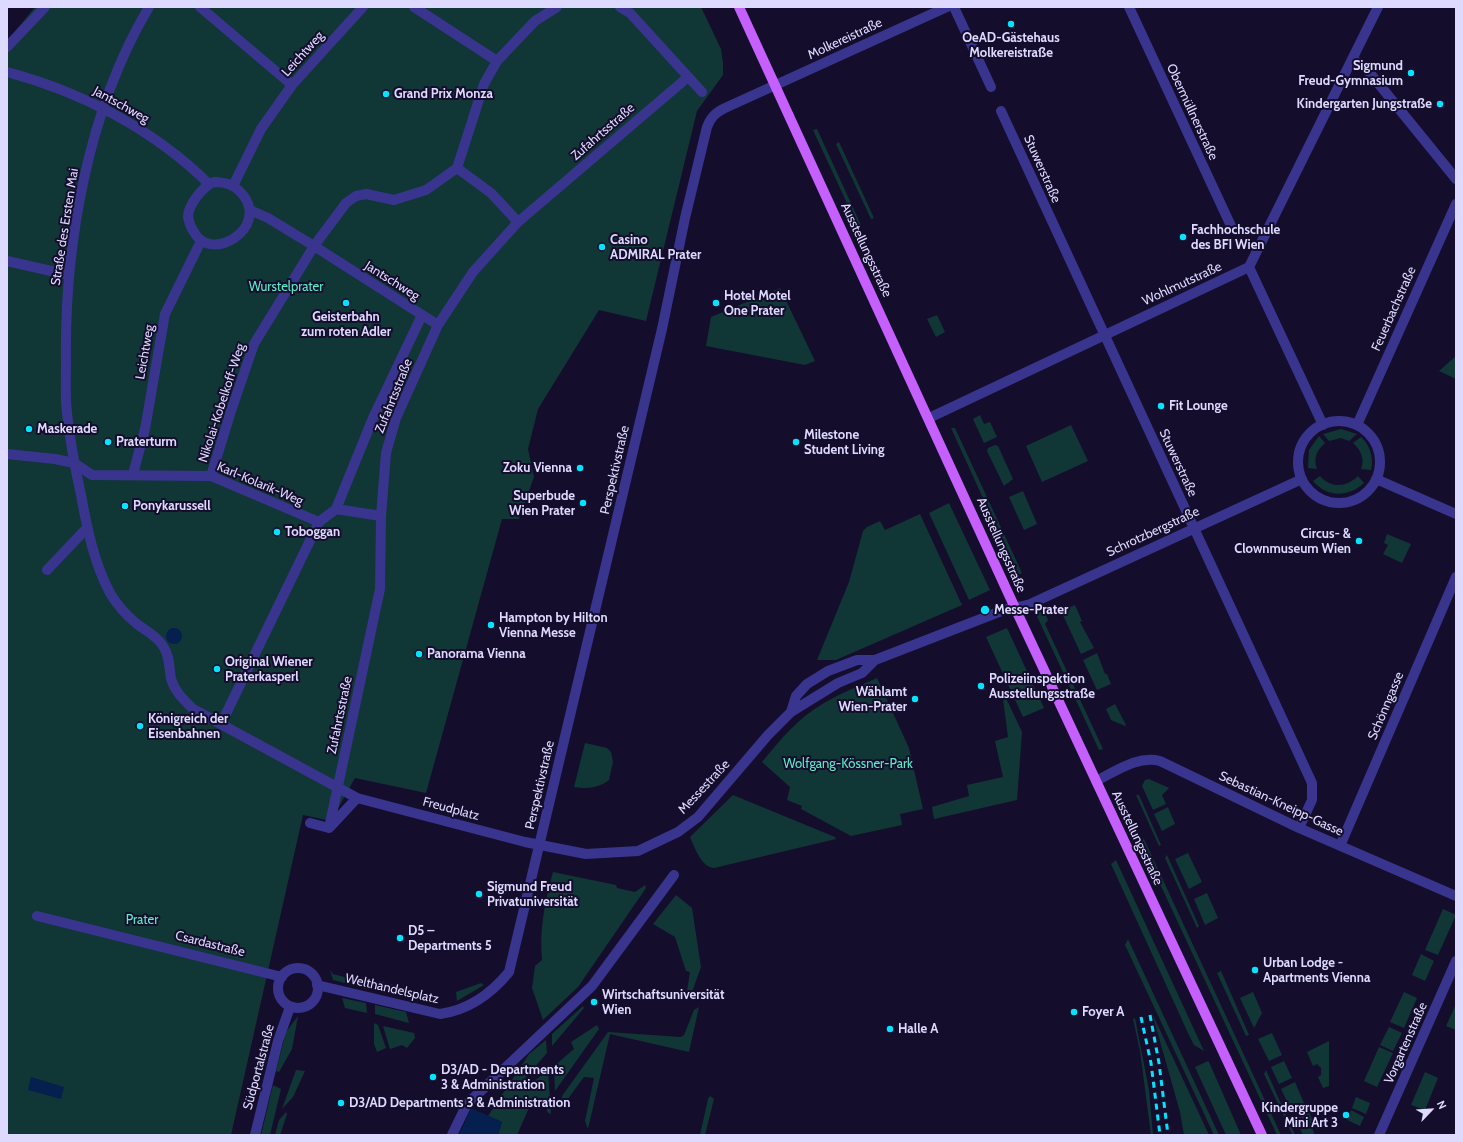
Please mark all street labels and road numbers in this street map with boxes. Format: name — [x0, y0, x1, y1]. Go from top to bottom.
street label: Molkereistraße — [805, 15, 885, 63]
street label: Leichtweg — [279, 28, 327, 80]
street label: Obermüllnerstraße — [1163, 61, 1221, 163]
street label: Jantschweg — [90, 83, 152, 127]
street label: Zufahrtsstraße — [568, 100, 638, 164]
street label: Stuwerstraße — [1020, 133, 1064, 205]
street label: Straße des Ersten Mai — [48, 167, 82, 287]
street label: Ausstellungsstraße — [837, 200, 895, 300]
street label: Jantschweg — [362, 258, 422, 304]
street label: Wohlmutstraße — [1140, 259, 1224, 309]
street label: Feuerbachstraße — [1368, 264, 1420, 354]
street label: Leichtweg — [132, 323, 158, 381]
street label: Nikolai-Kobelkoff-Weg — [195, 341, 249, 465]
street label: Zufahrtsstraße — [372, 356, 416, 436]
street label: Perspektivstraße — [597, 424, 633, 516]
street label: Stuwerstraße — [1156, 427, 1200, 499]
street label: Karl-Kolarik-Weg — [214, 459, 306, 509]
street label: Ausstellungsstraße — [973, 495, 1029, 595]
street label: Schrotzbergstraße — [1104, 504, 1202, 560]
street label: Schönngasse — [1365, 670, 1407, 742]
street label: Zufahrtsstraße — [324, 675, 356, 755]
street label: Perspektivstraße — [522, 739, 558, 831]
street label: Messestraße — [675, 757, 733, 817]
street label: Sebastian-Kneipp-Gasse — [1216, 768, 1346, 840]
street label: Ausstellungsstraße — [1108, 788, 1166, 888]
street label: Freudplatz — [421, 794, 481, 824]
street label: Csardastraße — [174, 928, 246, 960]
street label: Welthandelsplatz — [344, 971, 440, 1007]
street label: Vorgartenstraße — [1381, 1000, 1431, 1086]
street label: Südportalstraße — [240, 1023, 278, 1111]

